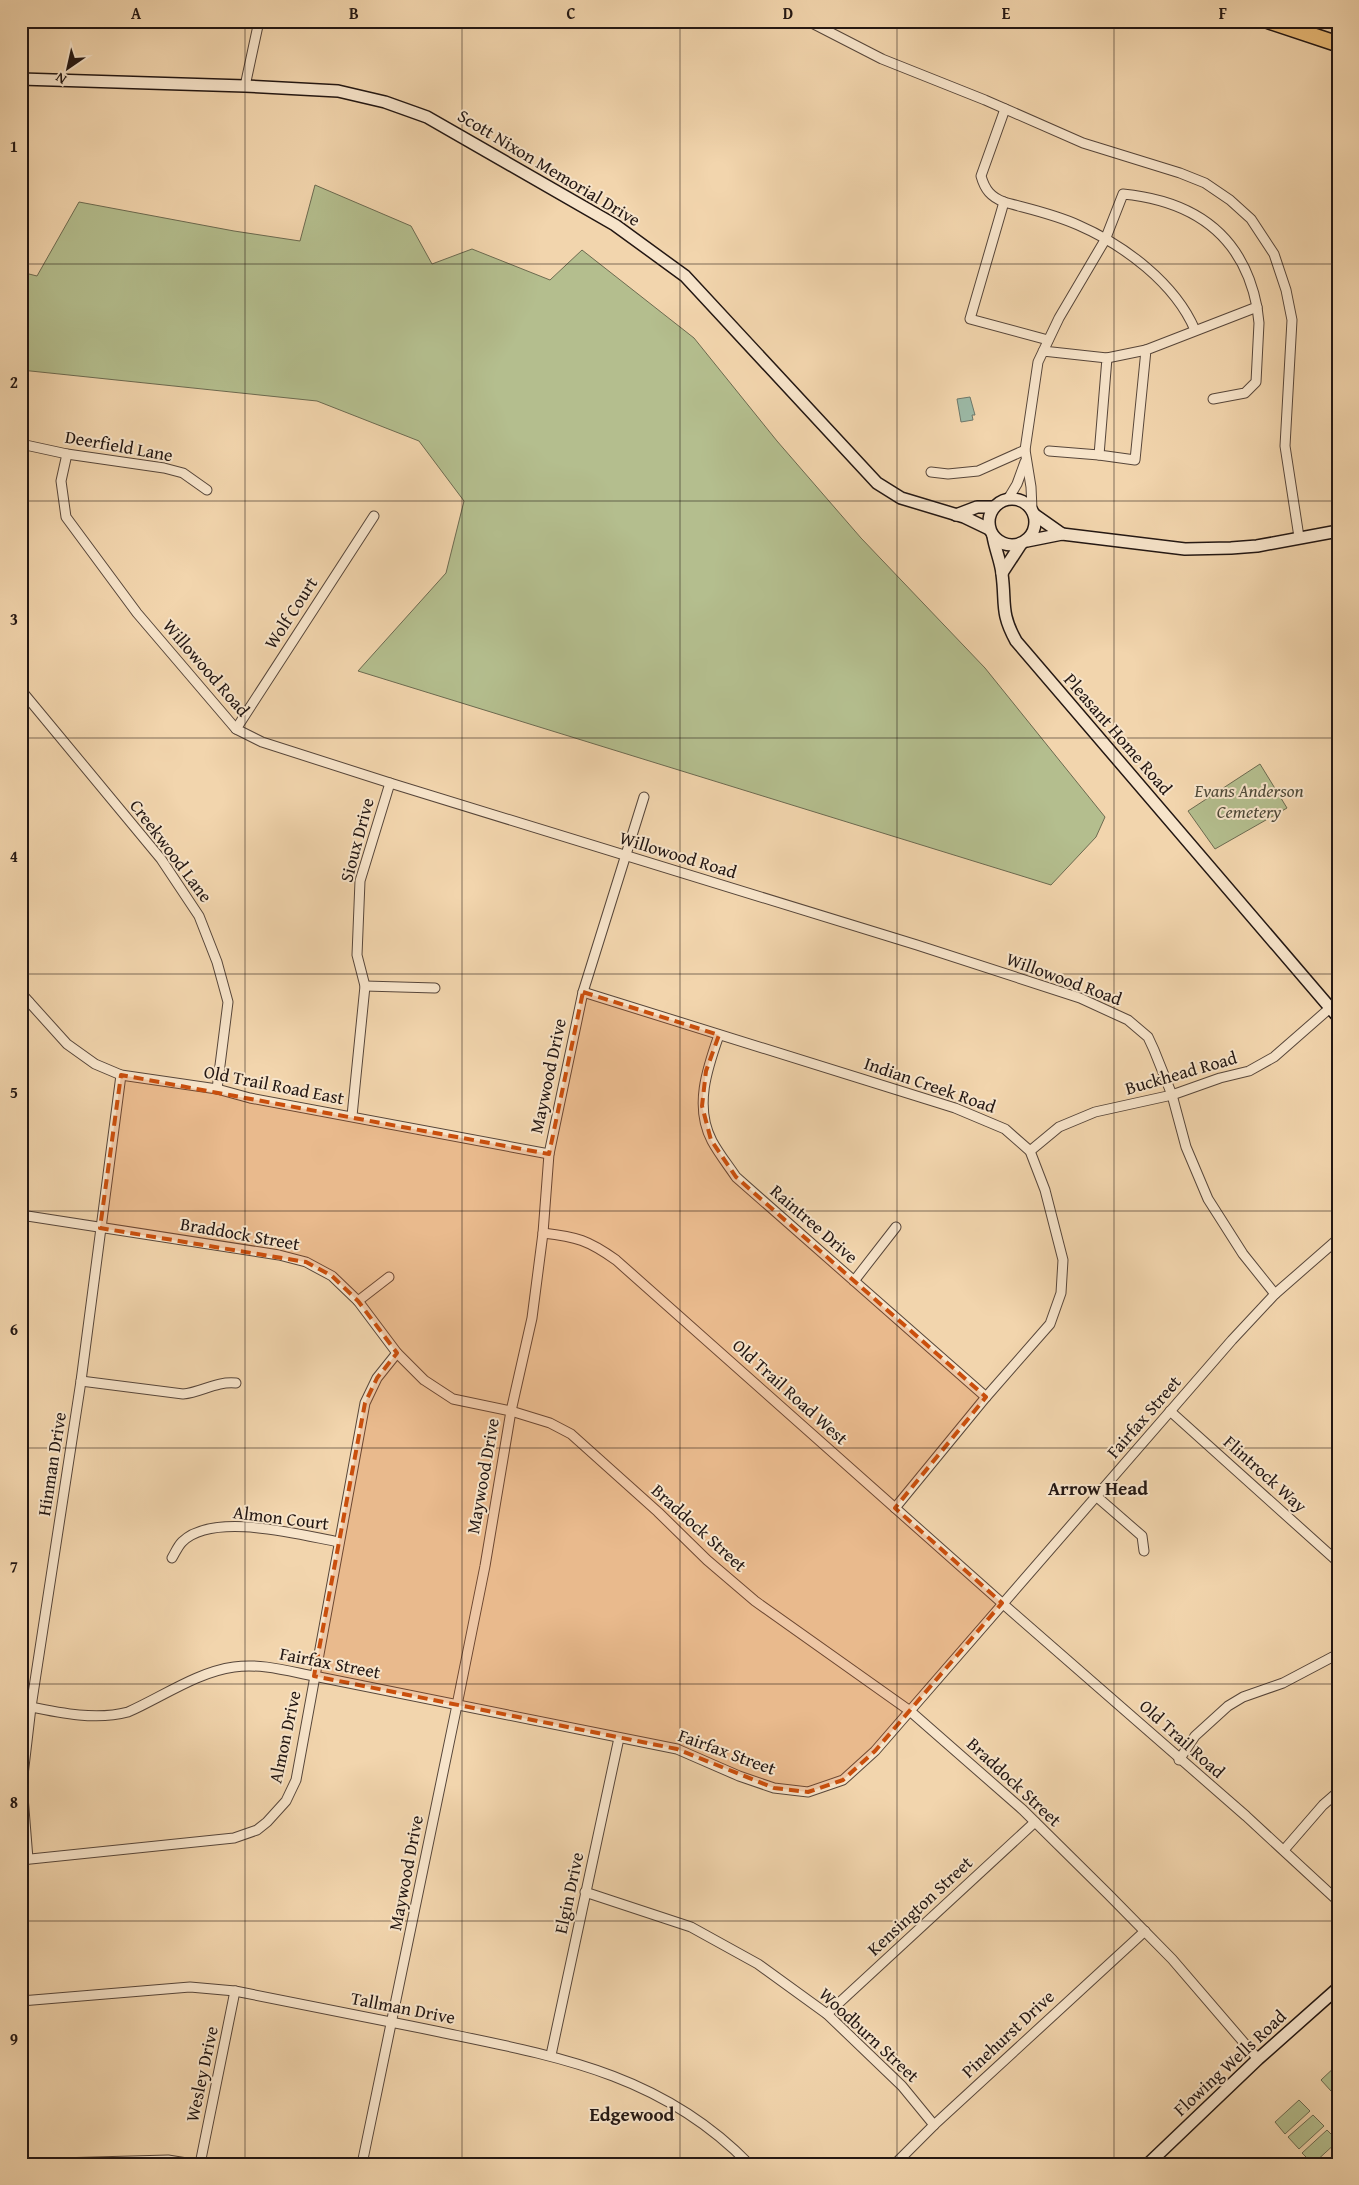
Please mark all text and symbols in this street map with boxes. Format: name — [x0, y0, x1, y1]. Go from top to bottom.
text: A — [131, 1, 142, 25]
text: B — [349, 1, 359, 25]
text: C — [566, 1, 576, 25]
text: D — [783, 1, 793, 25]
text: E — [1002, 1, 1011, 25]
text: F — [1219, 1, 1227, 25]
north arrow — [42, 42, 92, 92]
text: N — [51, 68, 70, 90]
street label: Scott Nixon Memorial Drive — [453, 102, 646, 233]
text: 1 — [10, 134, 18, 158]
text: 2 — [10, 370, 18, 394]
street label: Deerfield Lane — [63, 423, 175, 468]
street label: Wolf Court — [257, 571, 324, 654]
text: 3 — [10, 607, 18, 631]
street label: Willowood Road — [156, 613, 257, 723]
street label: Pleasant Home Road — [1058, 667, 1179, 801]
park label: Evans Anderson Cemetery — [1193, 777, 1304, 825]
street label: Creekwood Lane — [124, 793, 219, 908]
street label: Sioux Drive — [332, 795, 381, 885]
street label: Willowood Road — [616, 824, 741, 885]
text: 4 — [10, 844, 18, 868]
street label: Willowood Road — [1002, 945, 1126, 1012]
street label: Maywood Drive — [522, 1016, 573, 1136]
street label: Buckhead Road — [1122, 1044, 1240, 1101]
street label: Indian Creek Road — [861, 1049, 1000, 1120]
street label: Old Trail Road East — [202, 1058, 347, 1111]
text: 5 — [10, 1080, 18, 1104]
street label: Raintree Drive — [764, 1178, 864, 1269]
street label: Braddock Street — [178, 1210, 302, 1257]
text: 6 — [10, 1317, 18, 1341]
street label: Old Trail Road West — [726, 1332, 855, 1451]
street label: Fairfax Street — [1100, 1369, 1188, 1464]
street label: Hinman Drive — [30, 1410, 73, 1518]
street label: Maywood Drive — [459, 1416, 506, 1536]
street label: Flintrock Way — [1217, 1429, 1313, 1519]
district label: Arrow Head — [1048, 1474, 1148, 1502]
street label: Braddock Street — [645, 1477, 754, 1578]
street label: Almon Court — [232, 1498, 331, 1537]
text: 7 — [10, 1554, 18, 1578]
street label: Fairfax Street — [277, 1640, 383, 1686]
street label: Almon Drive — [261, 1688, 308, 1786]
street label: Old Trail Road — [1133, 1693, 1231, 1785]
street label: Fairfax Street — [675, 1721, 780, 1782]
street label: Braddock Street — [961, 1731, 1068, 1833]
text: 8 — [10, 1790, 18, 1814]
street label: Maywood Drive — [381, 1813, 430, 1933]
street label: Kensington Street — [861, 1849, 979, 1962]
street label: Elgin Drive — [547, 1850, 590, 1936]
street label: Woodburn Street — [813, 1981, 926, 2089]
street label: Pinehurst Drive — [955, 1983, 1060, 2084]
street label: Tallman Drive — [349, 1984, 458, 2031]
street label: Flowing Wells Road — [1167, 2003, 1292, 2122]
street label: Wesley Drive — [178, 2024, 225, 2124]
text: 9 — [10, 2027, 18, 2051]
district label: Edgewood — [590, 2100, 675, 2128]

